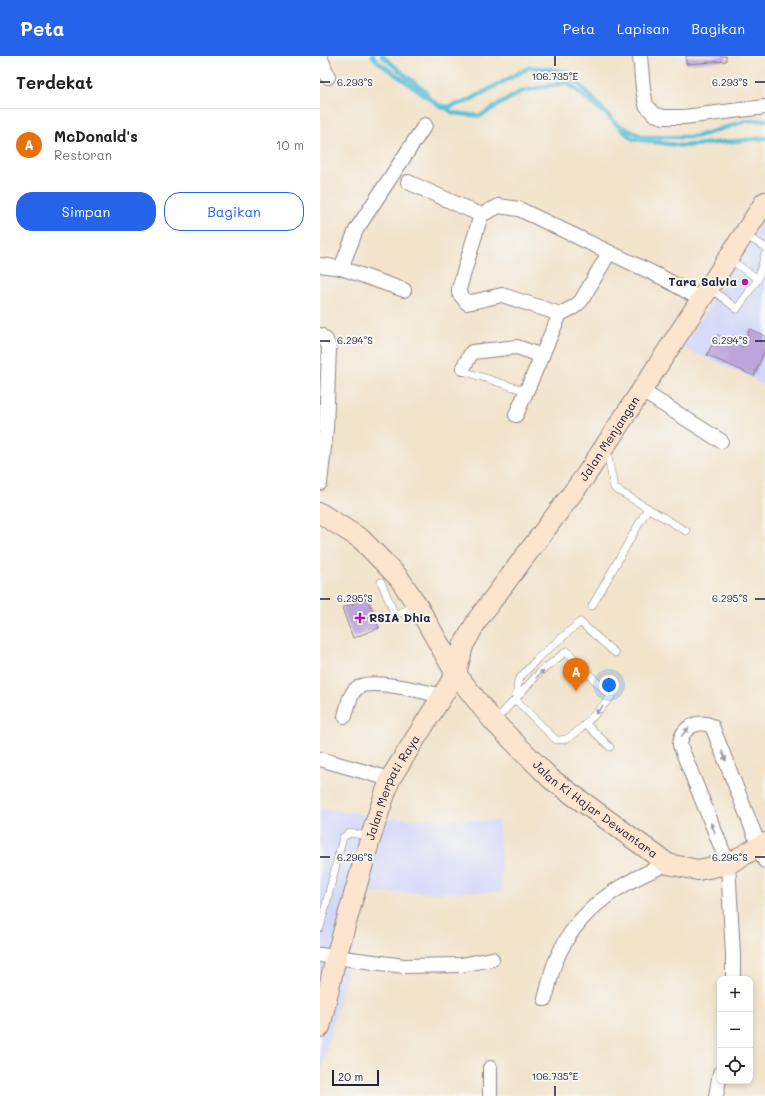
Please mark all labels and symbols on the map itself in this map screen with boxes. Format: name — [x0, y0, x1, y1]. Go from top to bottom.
text: 106.735°E — [532, 69, 578, 83]
text: 6.293°S — [337, 75, 373, 89]
text: 6.293°S — [712, 75, 748, 89]
place label: Tara Salvia — [669, 273, 737, 289]
marker: Tara Salvia — [740, 277, 750, 287]
text: 6.294°S — [337, 333, 373, 347]
text: 6.294°S — [712, 333, 748, 347]
street label: Jalan Menjangan — [575, 393, 643, 484]
text: 6.295°S — [337, 591, 373, 605]
text: 6.295°S — [712, 591, 748, 605]
place label: RSIA Dhia — [369, 609, 431, 625]
marker: RSIA Dhia — [354, 612, 366, 624]
pin: A — [563, 658, 589, 691]
one-way arrow — [535, 669, 544, 679]
your location — [599, 675, 619, 695]
one-way arrow — [594, 705, 604, 715]
one-way arrow — [680, 727, 689, 737]
street label: Jalan Merpati Raya — [361, 731, 423, 842]
one-way arrow — [721, 750, 727, 762]
street label: Jalan Ki Hajar Dewantara — [530, 756, 661, 861]
one-way arrow — [709, 822, 715, 834]
text: 6.296°S — [337, 850, 373, 864]
text: 6.296°S — [712, 850, 748, 864]
scale bar — [332, 1068, 379, 1087]
text: 106.735°E — [532, 1069, 578, 1083]

